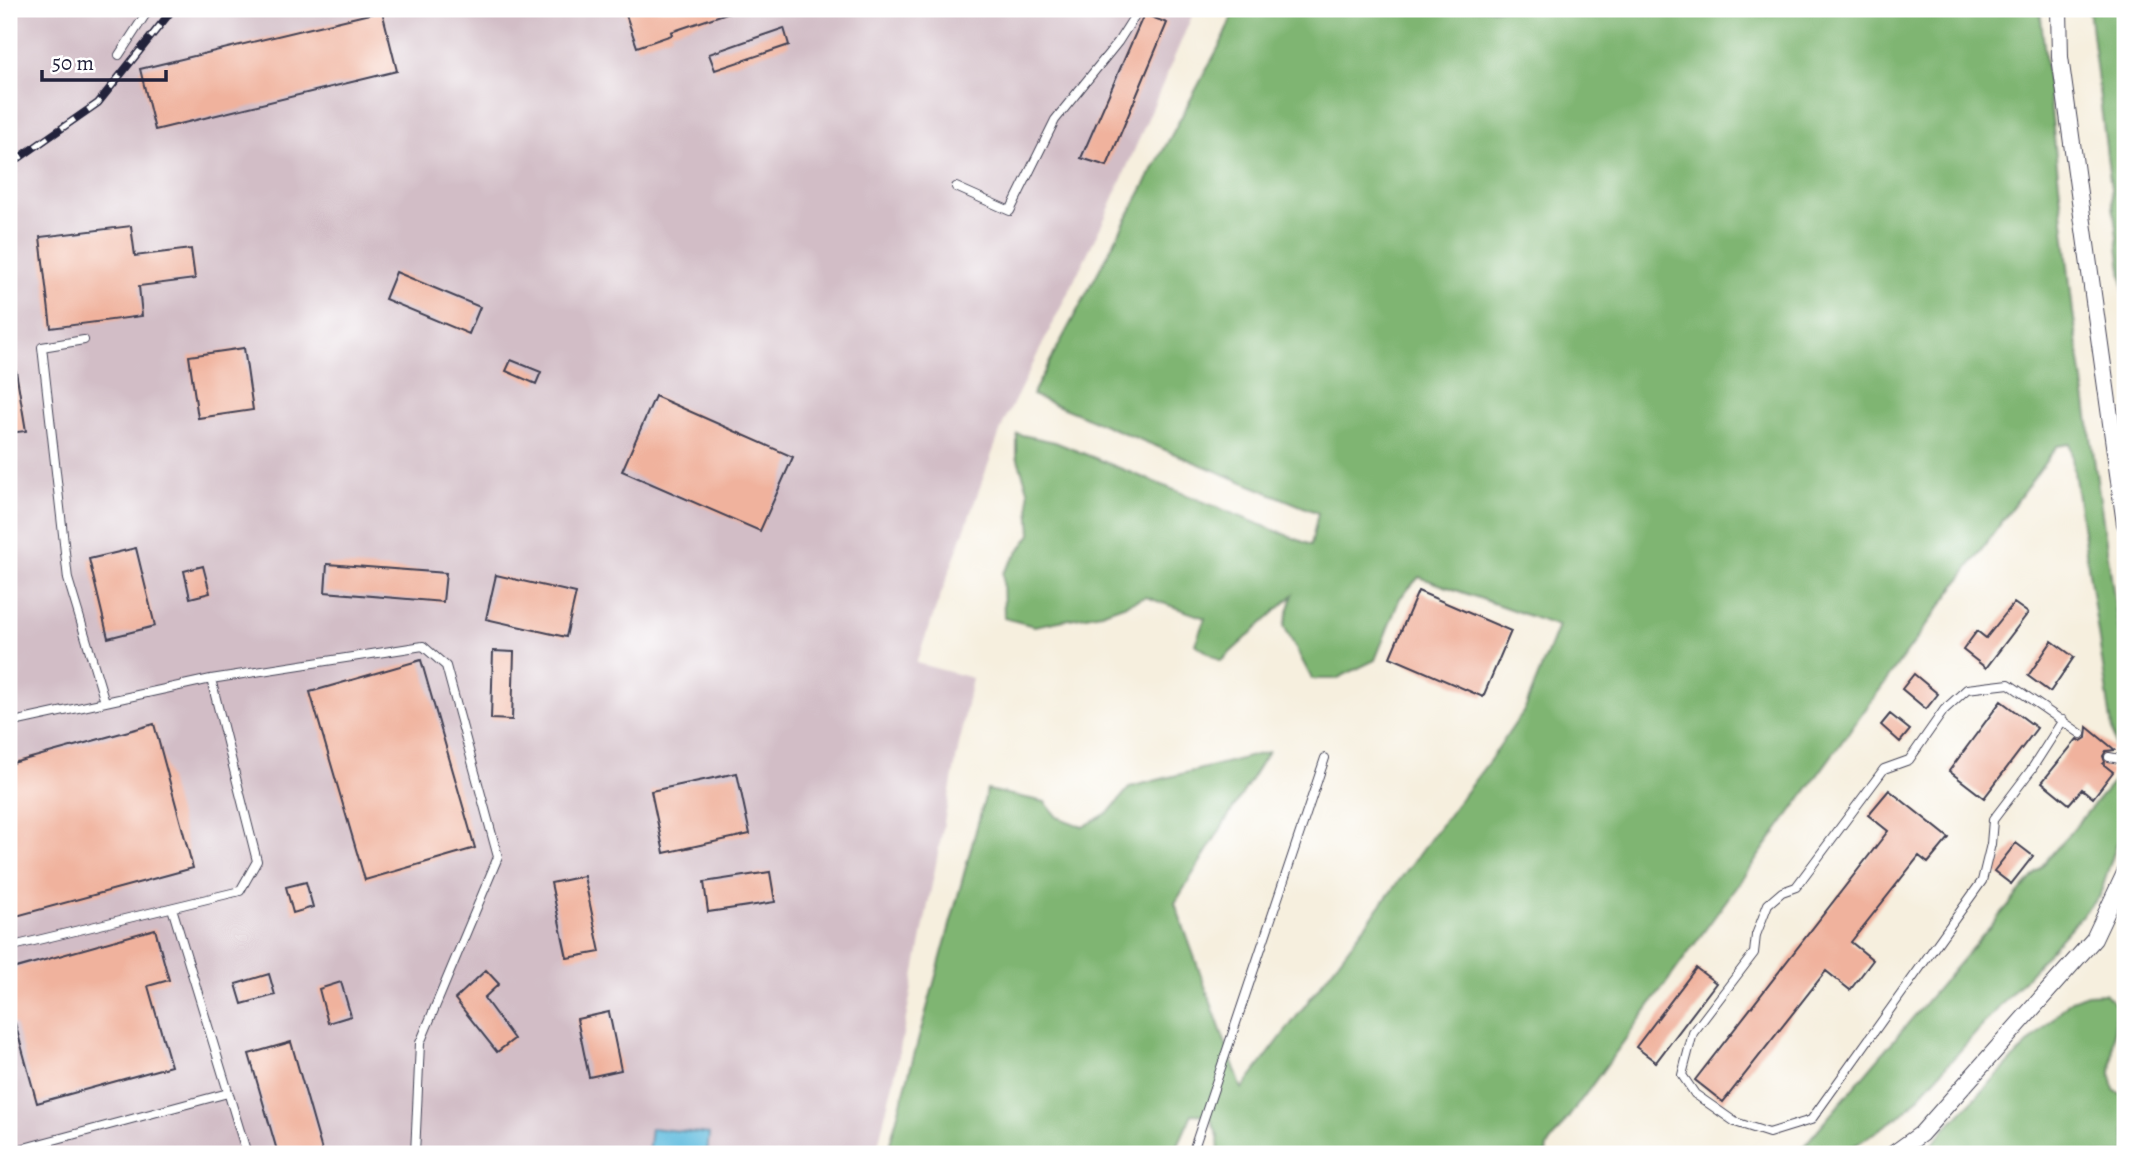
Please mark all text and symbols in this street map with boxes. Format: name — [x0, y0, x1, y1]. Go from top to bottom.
scale bar — [42, 38, 166, 82]
text: 50 m — [52, 49, 94, 77]

